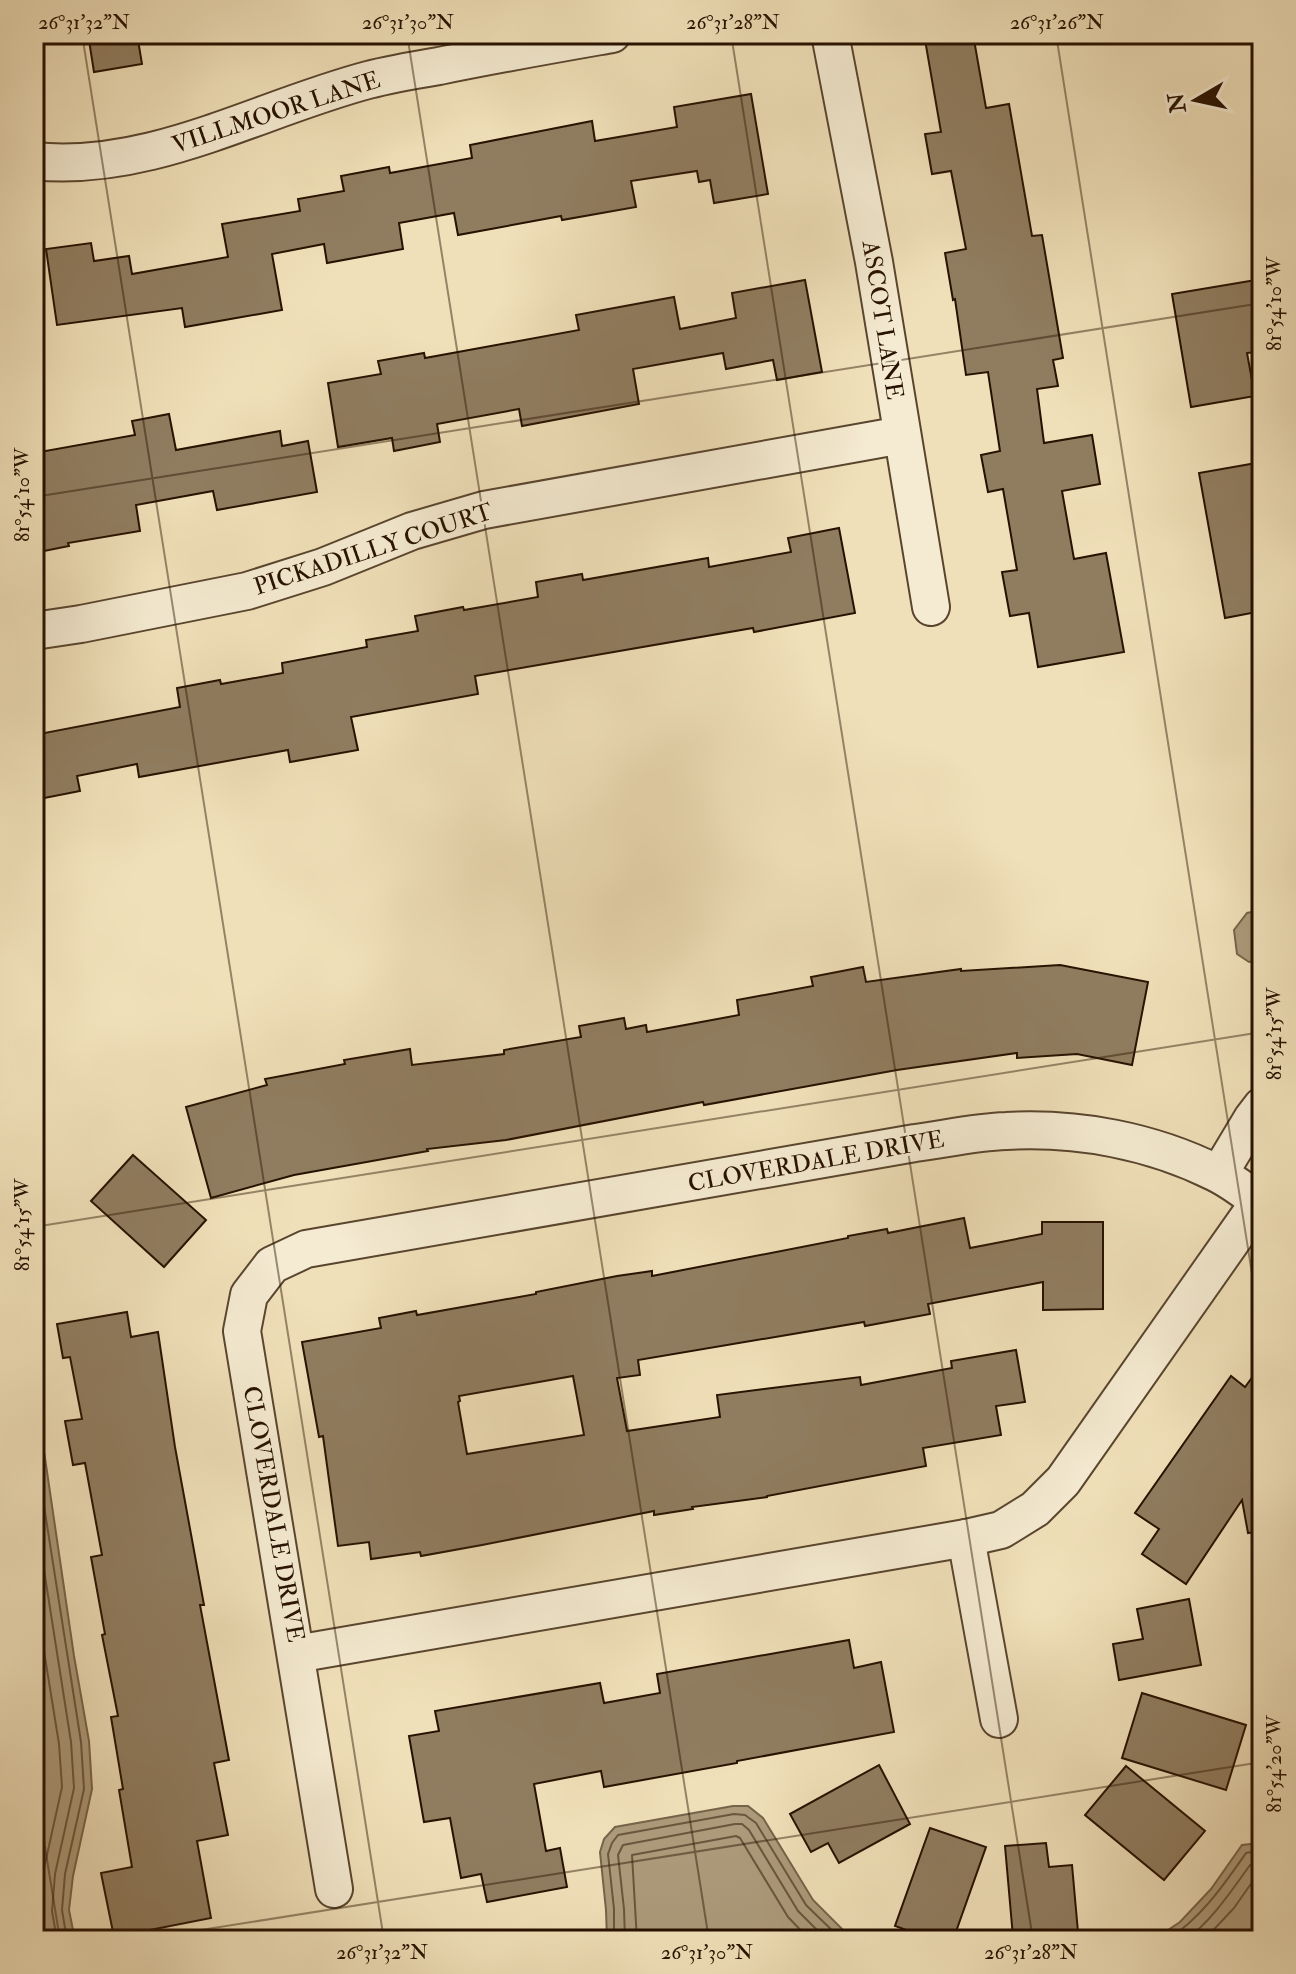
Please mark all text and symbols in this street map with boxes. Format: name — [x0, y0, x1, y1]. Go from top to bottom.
text: 26°31'32"N — [38, 10, 130, 35]
text: 26°31'30"N — [362, 10, 454, 35]
text: 26°31'28"N — [686, 10, 780, 35]
text: 26°31'26"N — [1010, 10, 1104, 35]
north arrow — [1156, 60, 1236, 140]
street label: VILLMOOR LANE — [168, 64, 384, 161]
text: N — [1162, 91, 1193, 116]
street label: ASCOT LANE — [854, 237, 910, 402]
text: 81°54'10"W — [1262, 256, 1287, 351]
text: 81°54'10"W — [10, 447, 35, 542]
street label: PICKADILLY COURT — [250, 496, 497, 603]
text: 81°54'15"W — [1262, 987, 1287, 1080]
street label: CLOVERDALE DRIVE — [686, 1124, 947, 1199]
text: 81°54'15"W — [10, 1178, 35, 1271]
street label: CLOVERDALE DRIVE — [236, 1384, 311, 1645]
text: 81°54'20"W — [1262, 1715, 1287, 1813]
text: 26°31'32"N — [336, 1940, 428, 1965]
text: 26°31'30"N — [661, 1940, 753, 1965]
text: 26°31'28"N — [984, 1940, 1078, 1965]

